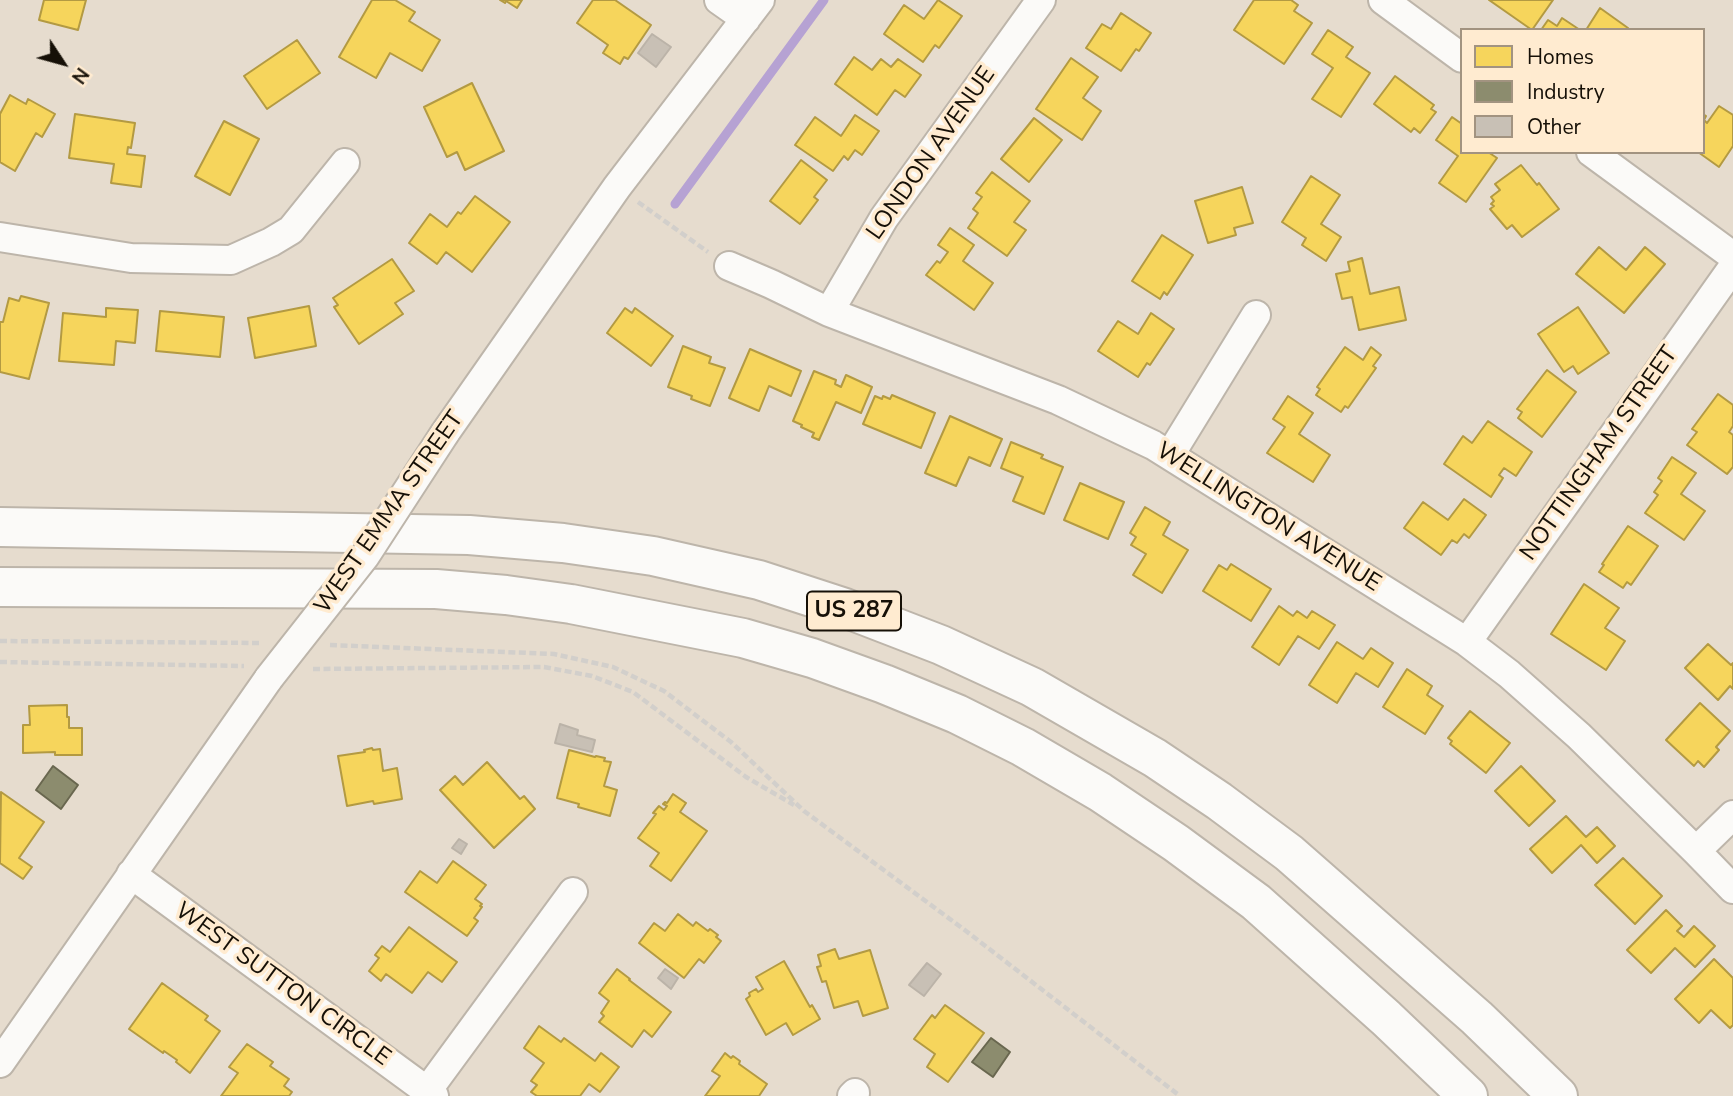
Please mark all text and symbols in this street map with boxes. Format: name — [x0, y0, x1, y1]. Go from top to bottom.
north arrow — [28, 28, 98, 98]
legend — [1460, 28, 1705, 154]
text: Homes — [1527, 43, 1594, 71]
text: N — [65, 62, 95, 89]
street label: LONDON AVENUE — [862, 62, 1002, 246]
text: Industry — [1527, 78, 1605, 106]
text: Other — [1527, 113, 1581, 141]
street label: NOTTINGHAM STREET — [1515, 341, 1685, 567]
street label: WEST EMMA STREET — [309, 406, 471, 620]
street label: WELLINGTON AVENUE — [1150, 437, 1386, 599]
road number: US 287 — [807, 592, 901, 631]
street label: WEST SUTTON CIRCLE — [169, 897, 395, 1073]

